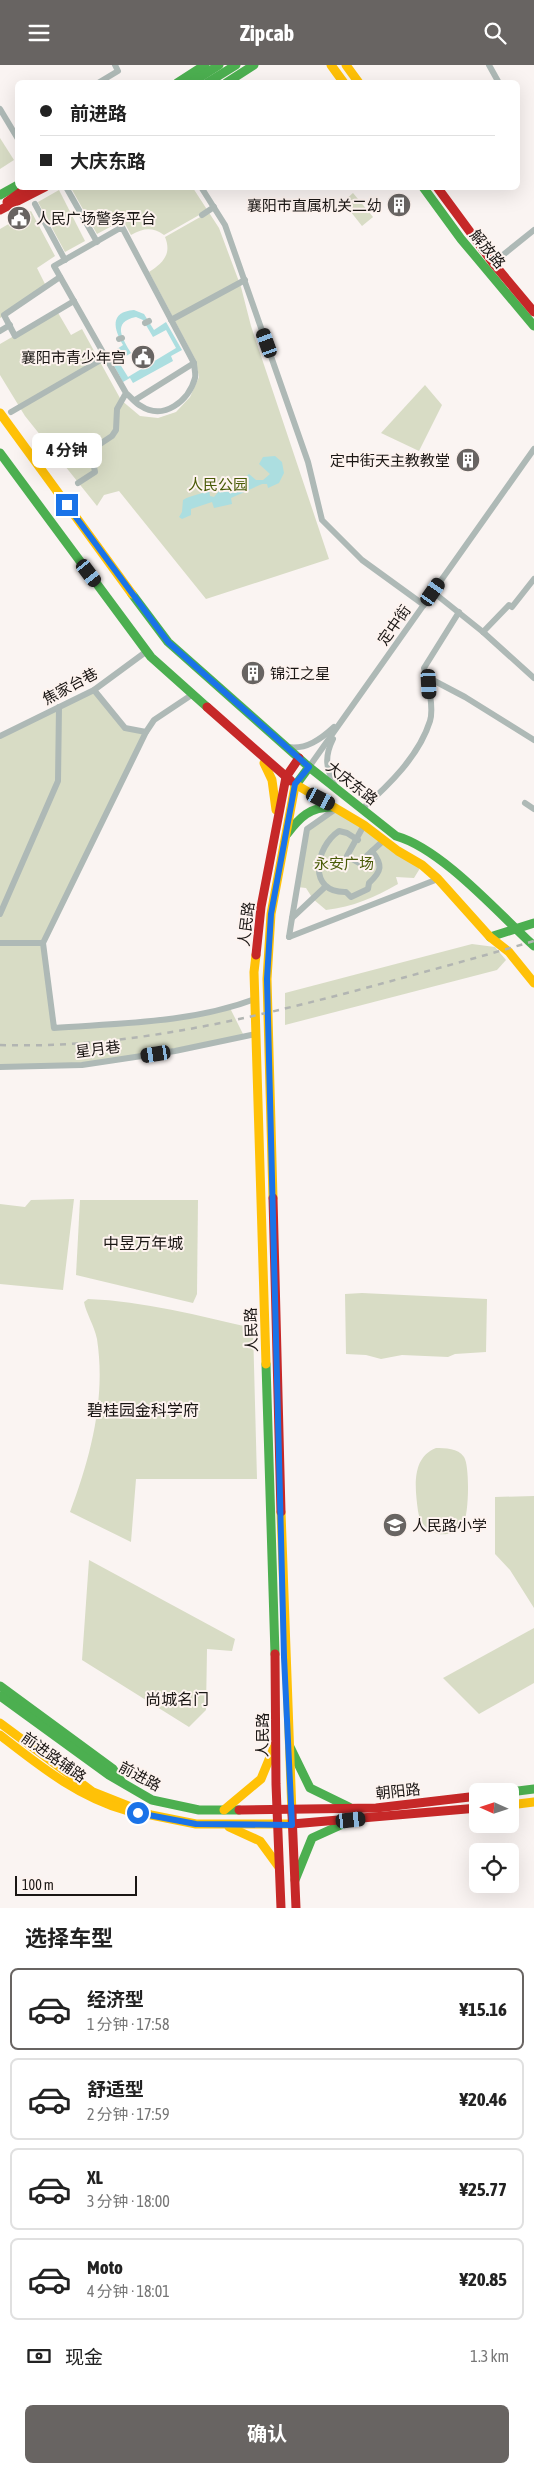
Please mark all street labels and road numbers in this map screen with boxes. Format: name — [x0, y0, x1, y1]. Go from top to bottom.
street label: 解放路 — [467, 226, 509, 272]
street label: 定中街 — [374, 602, 414, 648]
street label: 焦家台巷 — [40, 664, 100, 708]
street label: 大庆东路 — [323, 758, 381, 808]
street label: 人民路 — [235, 901, 257, 947]
street label: 星月巷 — [75, 1038, 121, 1060]
street label: 人民路 — [242, 1307, 260, 1353]
street label: 人民路 — [254, 1712, 271, 1758]
street label: 前进路辅路 — [18, 1729, 90, 1785]
street label: 前进路 — [116, 1758, 164, 1794]
street label: 朝阳路 — [375, 1780, 421, 1802]

